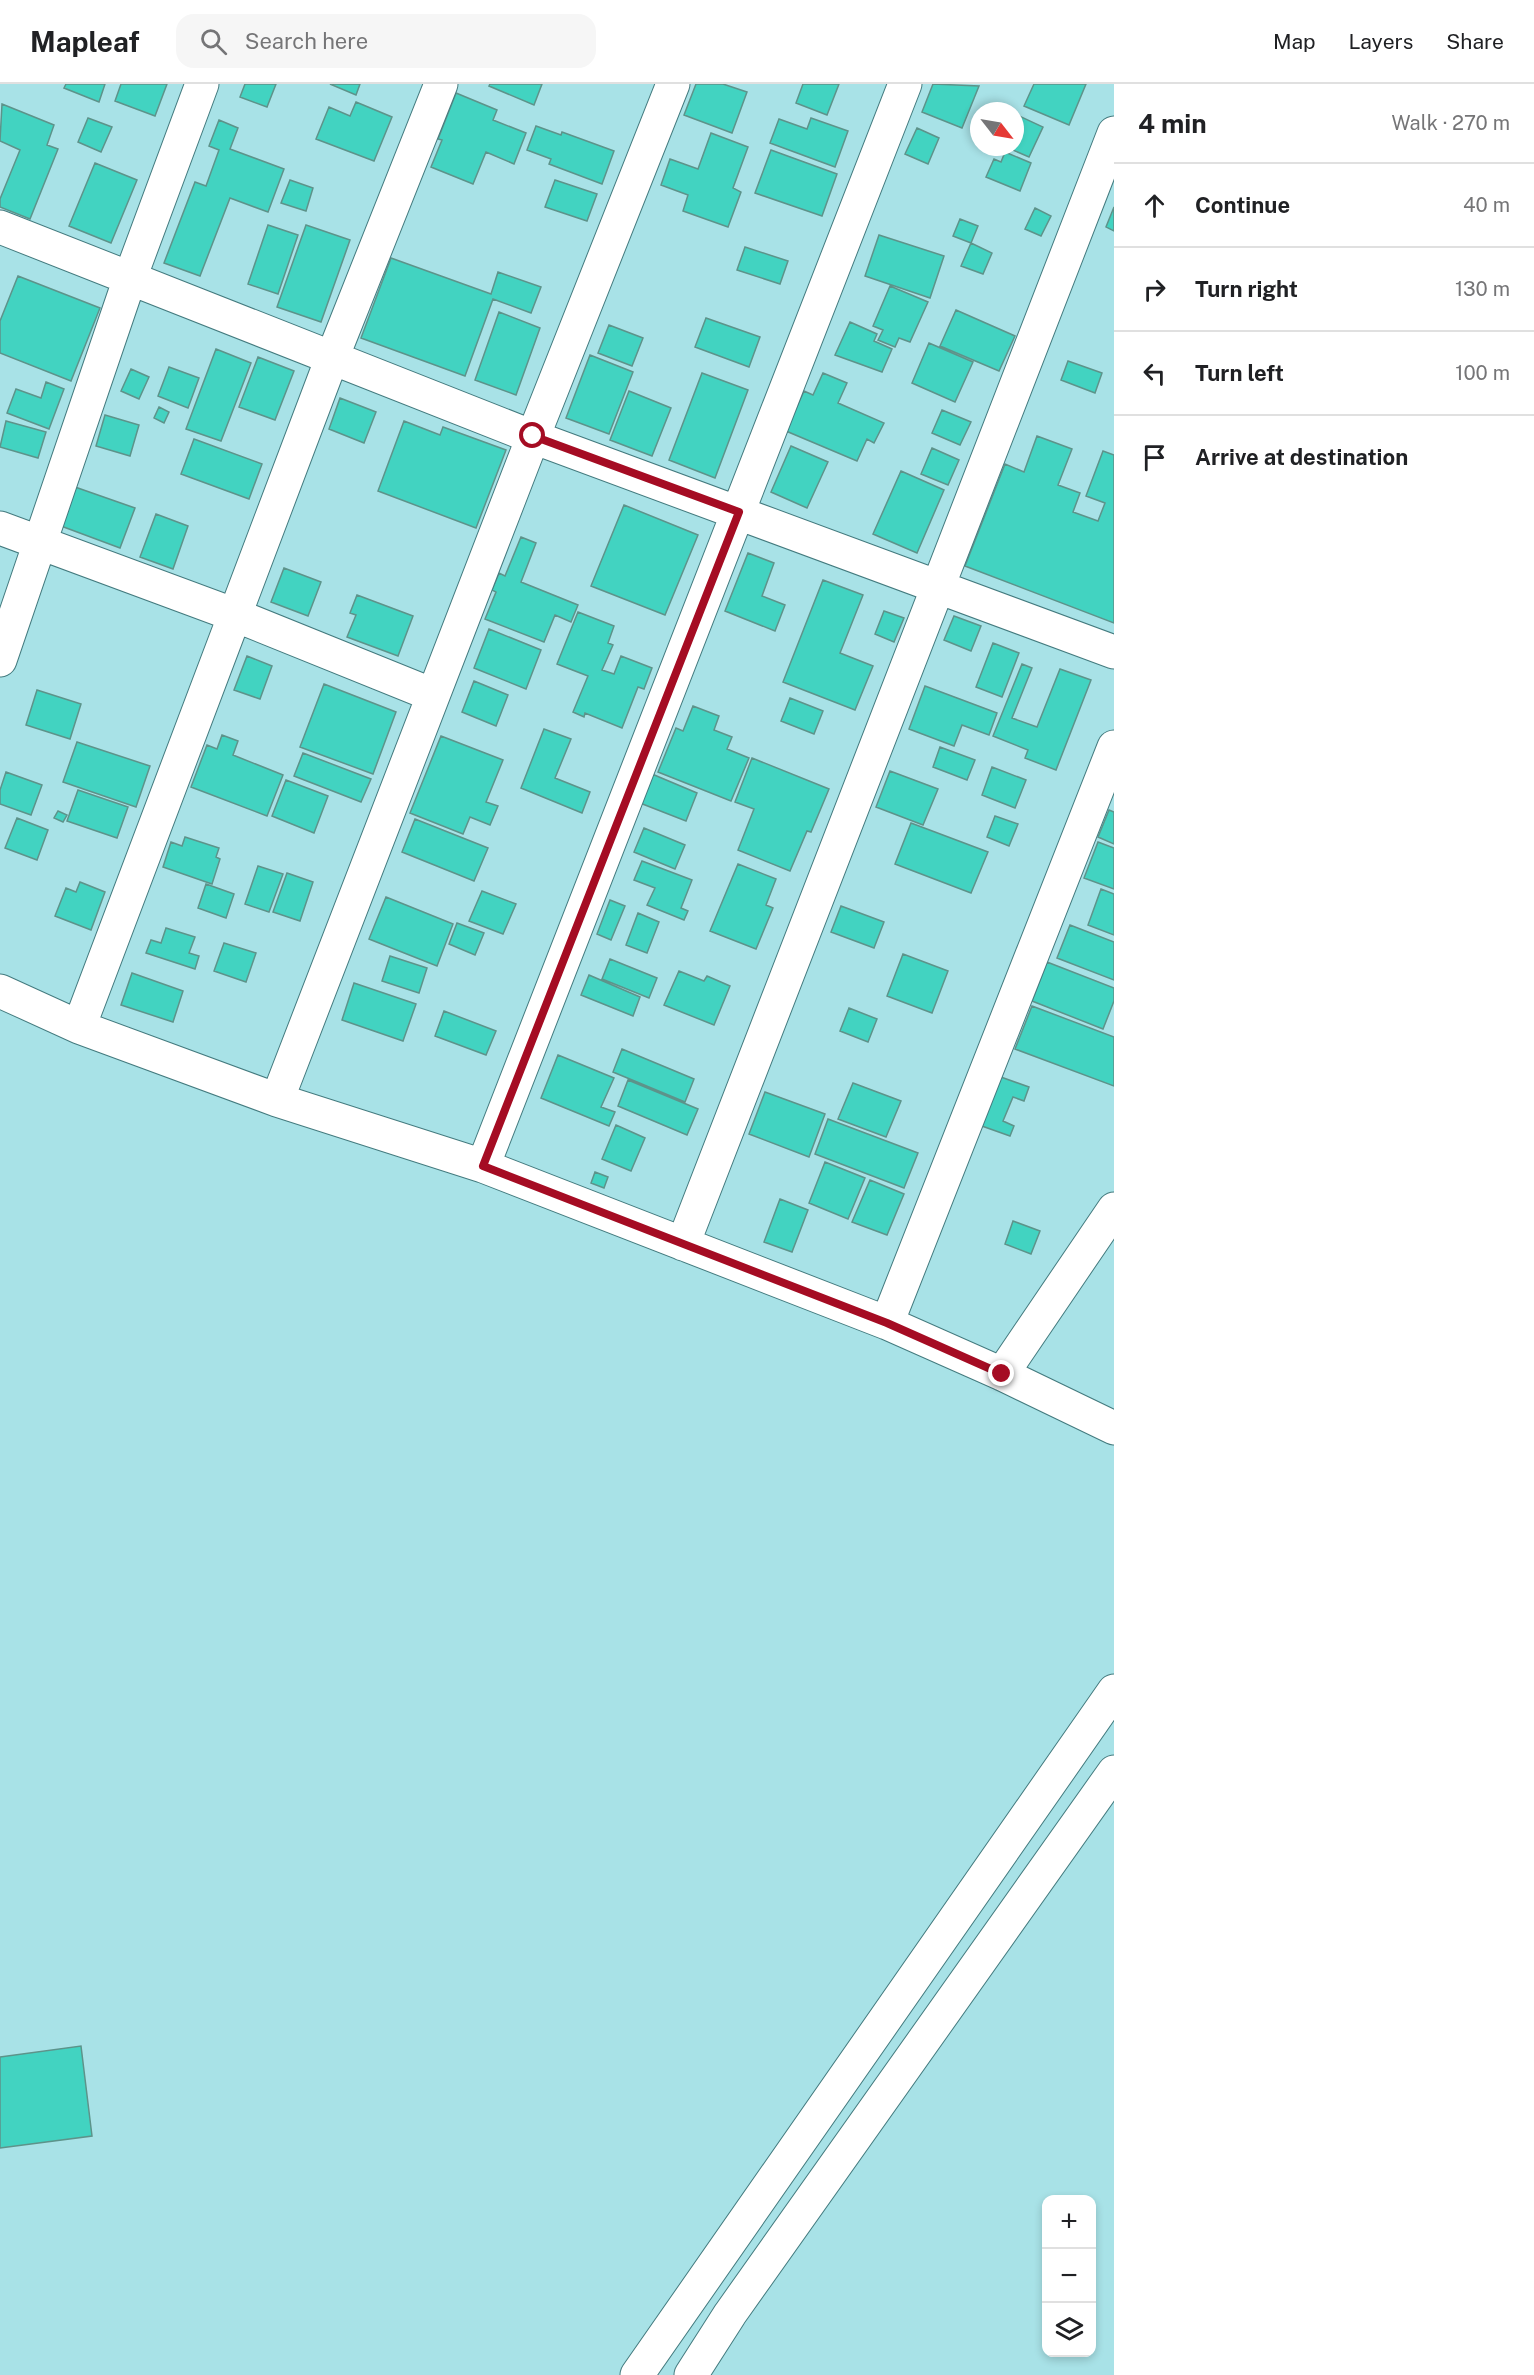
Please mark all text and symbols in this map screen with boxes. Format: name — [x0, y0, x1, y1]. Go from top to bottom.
search box — [176, 14, 596, 68]
text: Mapleaf — [30, 25, 140, 58]
icon: search — [197, 25, 230, 58]
text: Search here — [245, 28, 368, 54]
text: Map — [1273, 29, 1316, 54]
text: Layers — [1349, 29, 1413, 54]
text: Share — [1446, 29, 1504, 54]
north arrow — [970, 102, 1024, 156]
text: 4 min — [1138, 108, 1207, 139]
text: Walk · 270 m — [1391, 111, 1510, 135]
icon: ahead — [1138, 189, 1171, 222]
text: Continue — [1195, 192, 1290, 218]
text: 40 m — [1463, 193, 1510, 217]
icon: right — [1138, 273, 1171, 306]
text: Turn right — [1195, 276, 1298, 302]
text: 130 m — [1455, 277, 1510, 301]
icon: left — [1138, 357, 1171, 390]
text: Turn left — [1195, 360, 1284, 386]
text: 100 m — [1455, 361, 1510, 385]
route start — [519, 422, 545, 448]
icon: arrive — [1138, 441, 1171, 474]
text: Arrive at destination — [1195, 444, 1408, 470]
route end — [988, 1360, 1014, 1386]
map controls — [1042, 2195, 1096, 2357]
button: + — [1042, 2195, 1096, 2249]
button: − — [1042, 2249, 1096, 2303]
button: layers — [1042, 2303, 1096, 2357]

